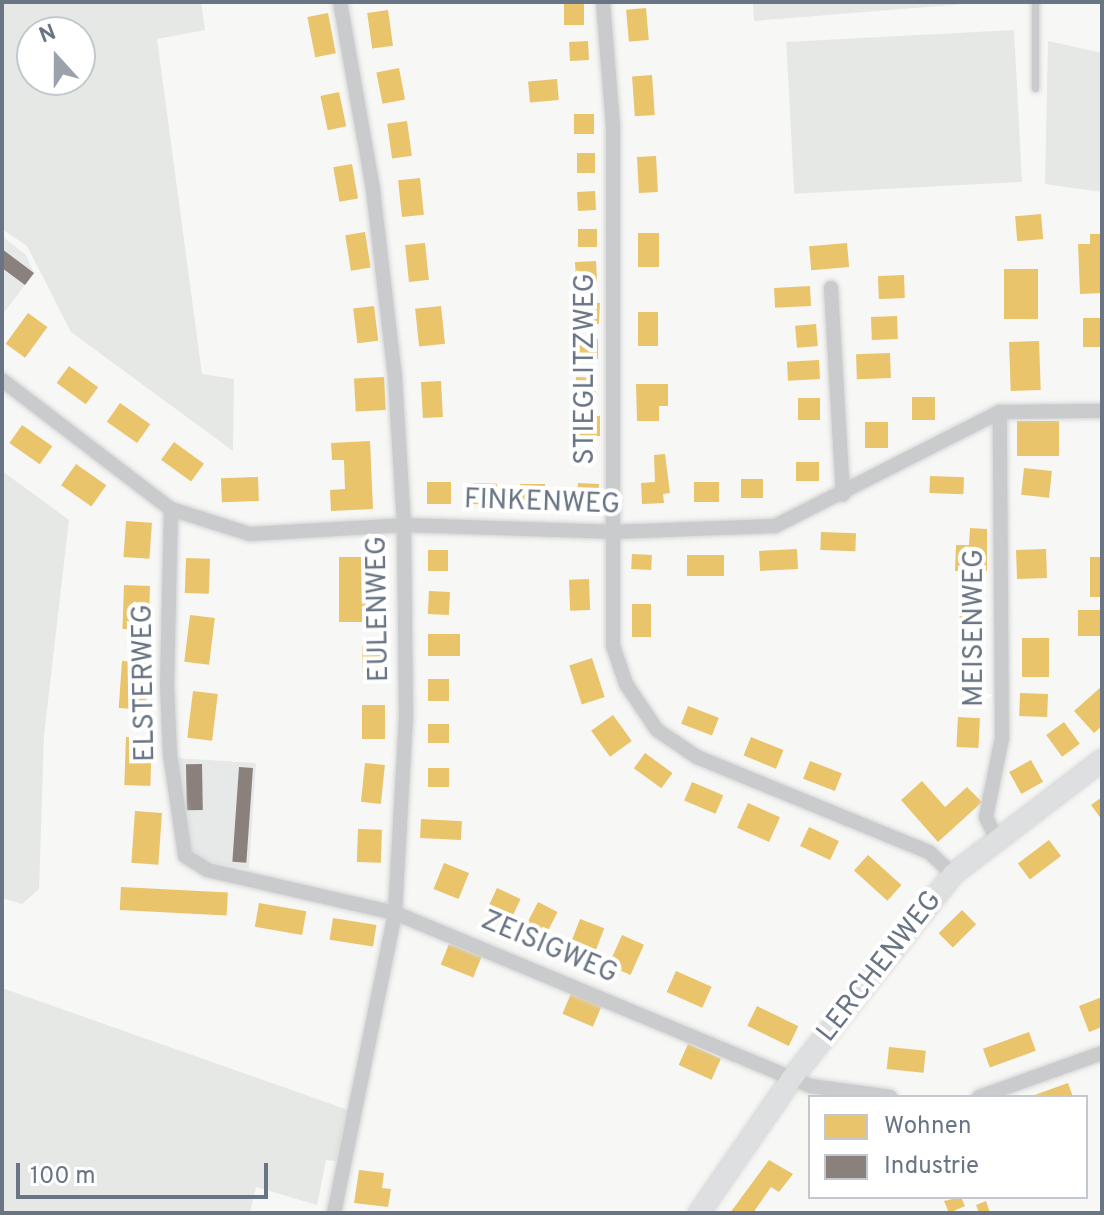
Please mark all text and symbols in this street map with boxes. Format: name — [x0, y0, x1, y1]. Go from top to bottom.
north arrow — [16, 16, 96, 96]
text: N — [36, 20, 60, 50]
street label: STIEGLITZWEG — [569, 273, 603, 465]
street label: FINKENWEG — [463, 483, 621, 523]
street label: EULENWEG — [361, 536, 397, 682]
street label: MEISENWEG — [958, 549, 992, 707]
street label: ELSTERWEG — [127, 604, 163, 762]
street label: LERCHENWEG — [811, 885, 949, 1049]
street label: ZEISIGWEG — [476, 904, 622, 992]
legend — [808, 1095, 1088, 1199]
text: Wohnen — [884, 1112, 971, 1142]
scale bar — [20, 1147, 272, 1197]
text: Industrie — [884, 1152, 979, 1182]
text: 100 m — [30, 1162, 96, 1192]

